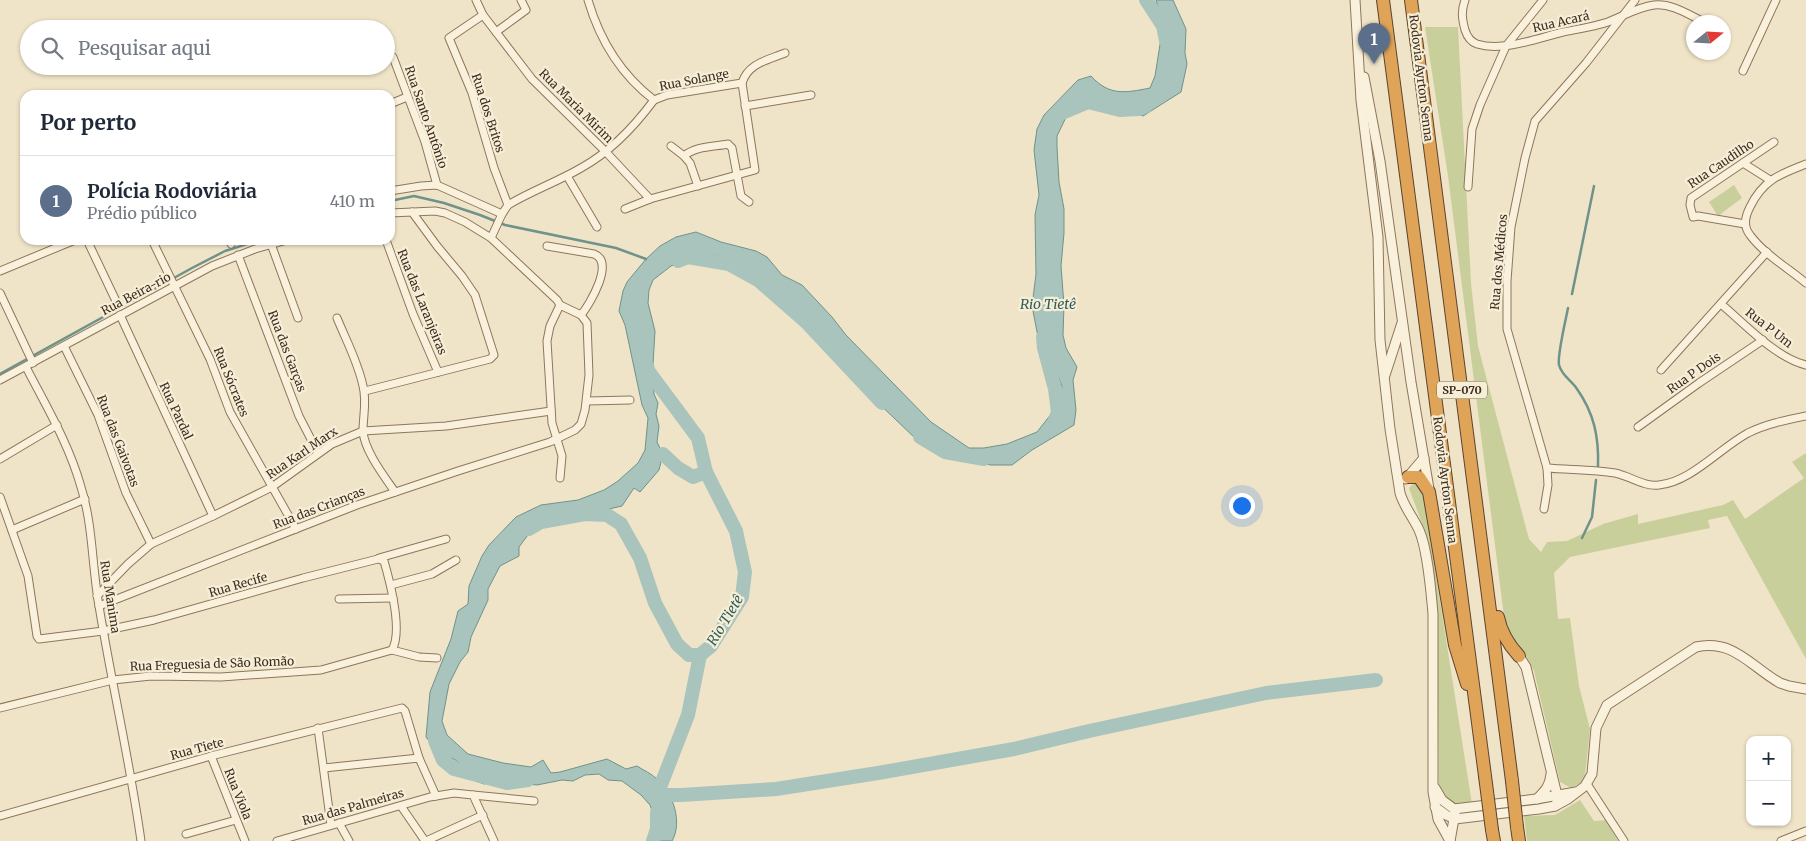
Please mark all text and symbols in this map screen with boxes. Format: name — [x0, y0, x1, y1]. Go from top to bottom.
street label: Rua Acará — [1531, 8, 1591, 35]
street label: Rodovia Ayrton Senna — [1406, 14, 1437, 143]
north arrow — [1686, 15, 1731, 60]
search box — [20, 20, 395, 75]
pin: 1 — [1358, 23, 1390, 64]
icon: search — [38, 34, 66, 62]
text: Pesquisar aqui — [78, 36, 211, 60]
street label: Rua Santo Antônio — [402, 64, 451, 170]
street label: Rua Maria Mirim — [536, 65, 617, 146]
street label: Rua Solange — [658, 65, 730, 94]
street label: Rua dos Britos — [469, 71, 508, 154]
text: Por perto — [40, 109, 136, 136]
street label: Rua Caudilho — [1685, 136, 1757, 191]
text: Polícia Rodoviária — [87, 179, 257, 203]
text: 1 — [52, 191, 60, 211]
text: 410 m — [330, 191, 375, 211]
text: Prédio público — [87, 203, 197, 223]
street label: Rua dos Médicos — [1487, 213, 1510, 311]
street label: Rua das Laranjeiras — [394, 247, 451, 357]
street label: Rua Beira-rio — [98, 269, 173, 318]
water label: Rio Tietê — [1020, 295, 1076, 313]
street label: Rua P Um — [1743, 304, 1796, 351]
street label: Rua das Garças — [265, 308, 310, 394]
street label: Rua Sócrates — [211, 345, 252, 419]
street label: Rua P Dois — [1664, 349, 1723, 396]
street label: Rua Pardal — [157, 380, 196, 442]
road number: SP-070 — [1437, 382, 1487, 398]
street label: Rua das Gaivotas — [94, 393, 143, 489]
street label: Rodovia Ayrton Senna — [1430, 416, 1461, 545]
street label: Rua Karl Marx — [263, 423, 341, 482]
street label: Rua das Crianças — [271, 483, 367, 532]
your location — [1229, 493, 1255, 519]
street label: Rua Manima — [97, 559, 124, 635]
street label: Rua Recife — [207, 569, 269, 600]
water label: Rio Tietê — [703, 591, 747, 649]
street label: Rua Freguesia de São Romão — [130, 653, 294, 674]
street label: Rua Tiete — [169, 734, 225, 763]
map controls — [1746, 736, 1791, 826]
button: + — [1746, 736, 1791, 781]
street label: Rua Viola — [221, 766, 256, 822]
button: − — [1746, 781, 1791, 826]
street label: Rua das Palmeiras — [300, 785, 405, 828]

